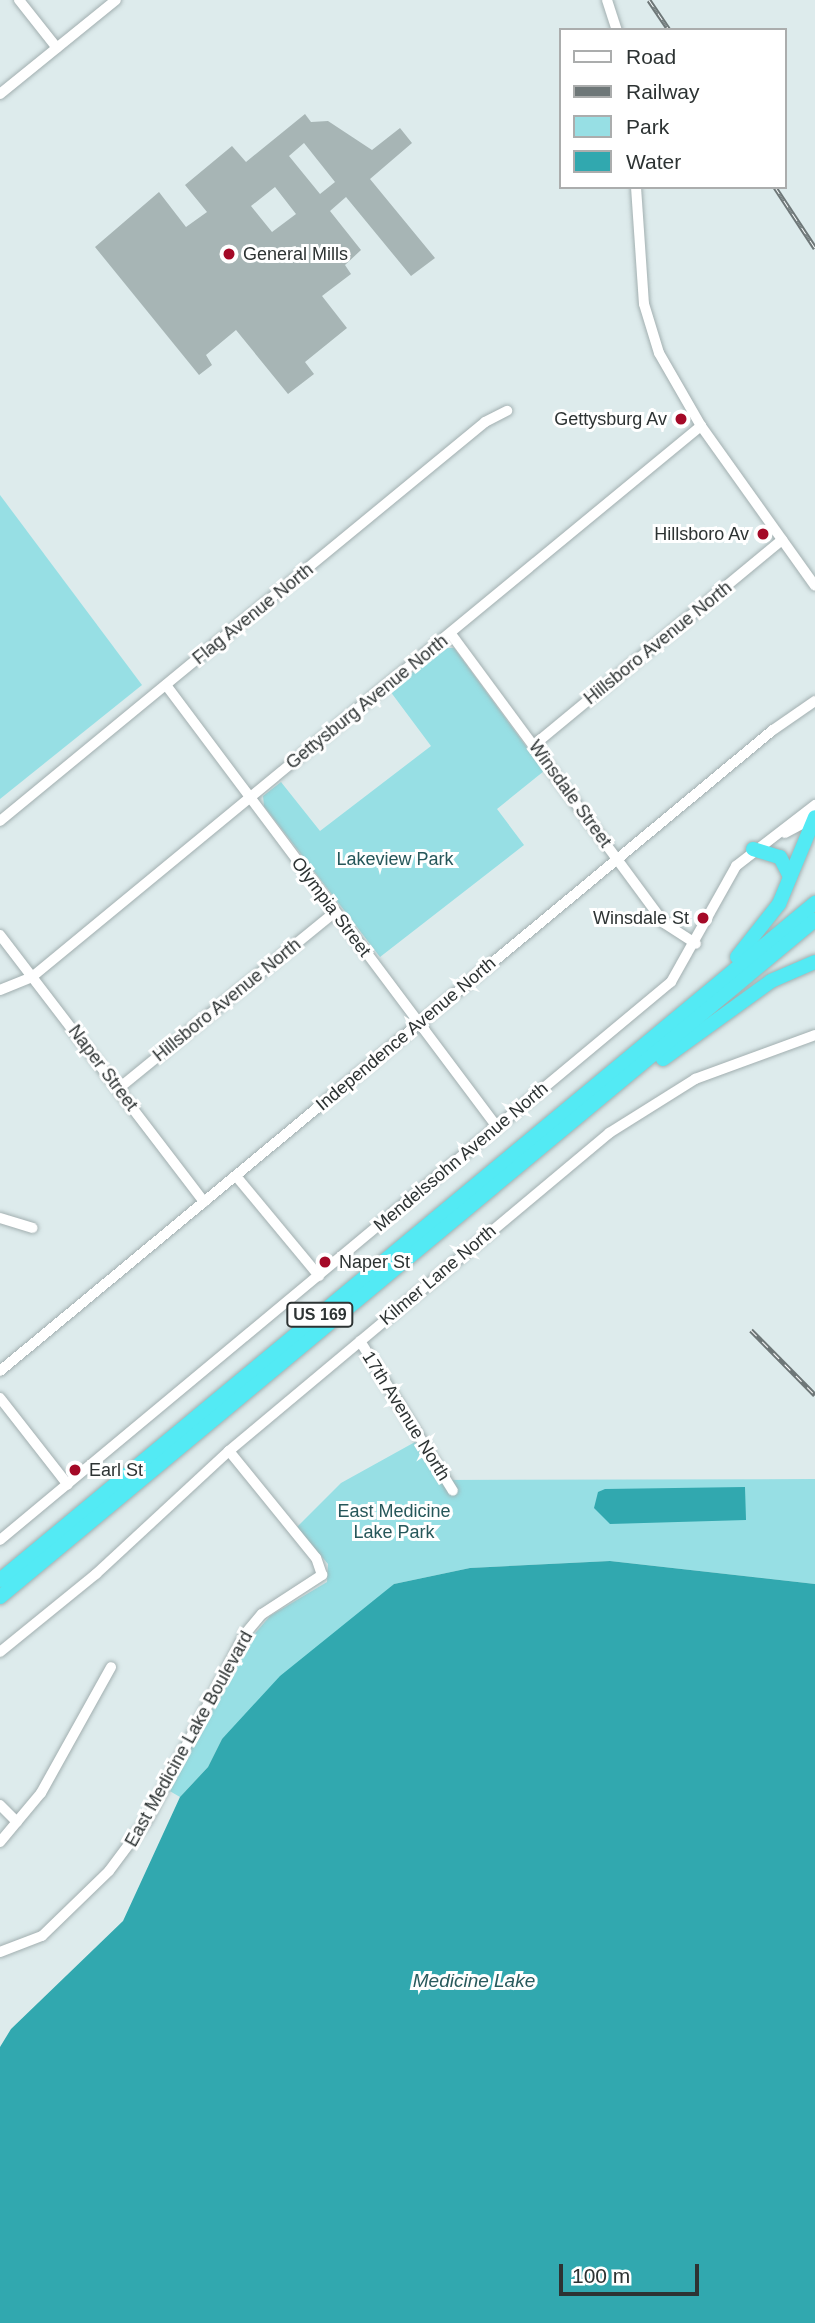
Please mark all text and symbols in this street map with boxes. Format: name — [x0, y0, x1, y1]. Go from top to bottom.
legend — [560, 28, 787, 189]
text: Road — [626, 45, 676, 68]
text: Railway — [626, 80, 700, 103]
text: Park — [626, 115, 669, 138]
text: Water — [626, 150, 681, 173]
place label: General Mills — [243, 243, 348, 265]
marker: General Mills — [221, 246, 237, 262]
place label: Gettysburg Av — [553, 408, 667, 430]
marker: Gettysburg Av — [673, 411, 689, 427]
place label: Hillsboro Av — [653, 523, 749, 545]
marker: Hillsboro Av — [755, 526, 771, 542]
street label: Flag Avenue North — [188, 558, 318, 670]
street label: Hillsboro Avenue North — [579, 576, 737, 710]
street label: Gettysburg Avenue North — [281, 630, 453, 774]
street label: Winsdale Street — [524, 736, 616, 852]
park label: Lakeview Park — [336, 848, 454, 870]
street label: Olympia Street — [287, 853, 375, 961]
place label: Winsdale St — [593, 907, 689, 929]
marker: Winsdale St — [695, 910, 711, 926]
street label: Hillsboro Avenue North — [148, 933, 306, 1067]
street label: Independence Avenue North — [311, 952, 501, 1116]
street label: Naper Street — [64, 1021, 142, 1115]
street label: Mendelssohn Avenue North — [369, 1077, 553, 1237]
street label: Kilmer Lane North — [375, 1220, 501, 1330]
place label: Naper St — [339, 1251, 410, 1273]
marker: Naper St — [317, 1254, 333, 1270]
road number: US 169 — [285, 1302, 355, 1328]
street label: 17th Avenue North — [357, 1347, 455, 1485]
place label: Earl St — [89, 1459, 143, 1481]
marker: Earl St — [67, 1462, 83, 1478]
park label: East Medicine Lake Park — [337, 1501, 451, 1544]
street label: East Medicine Lake Boulevard — [121, 1627, 257, 1851]
water label: Medicine Lake — [413, 1970, 535, 1992]
scale bar — [563, 2250, 703, 2294]
text: 100 m — [572, 2264, 630, 2287]

